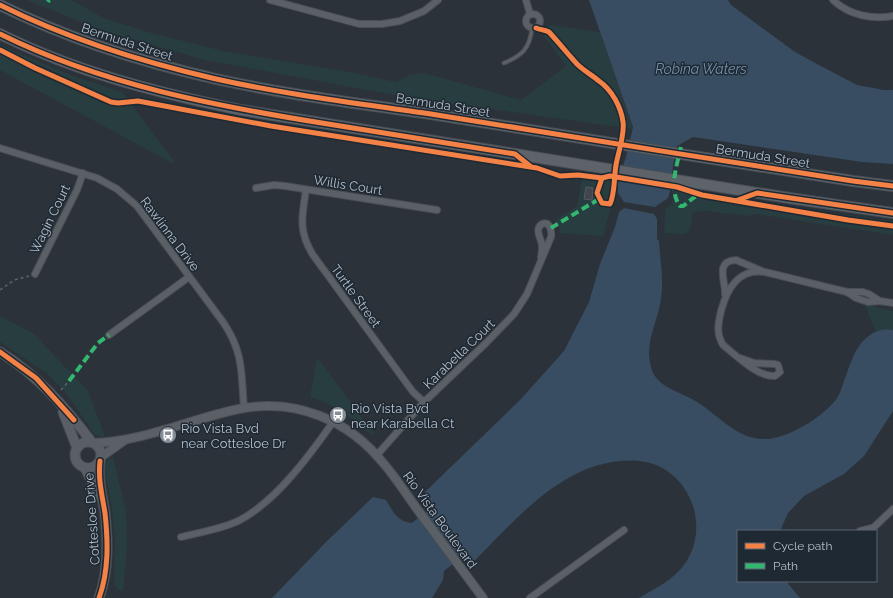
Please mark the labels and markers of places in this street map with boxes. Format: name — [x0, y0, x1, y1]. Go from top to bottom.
place label: Rio Vista Bvd near Karabella Ct — [351, 401, 455, 431]
bus stop icon: Rio Vista Bvd near Karabella Ct — [328, 405, 348, 425]
place label: Rio Vista Bvd near Cottesloe Dr — [181, 421, 286, 451]
bus stop icon: Rio Vista Bvd near Cottesloe Dr — [158, 425, 178, 445]

